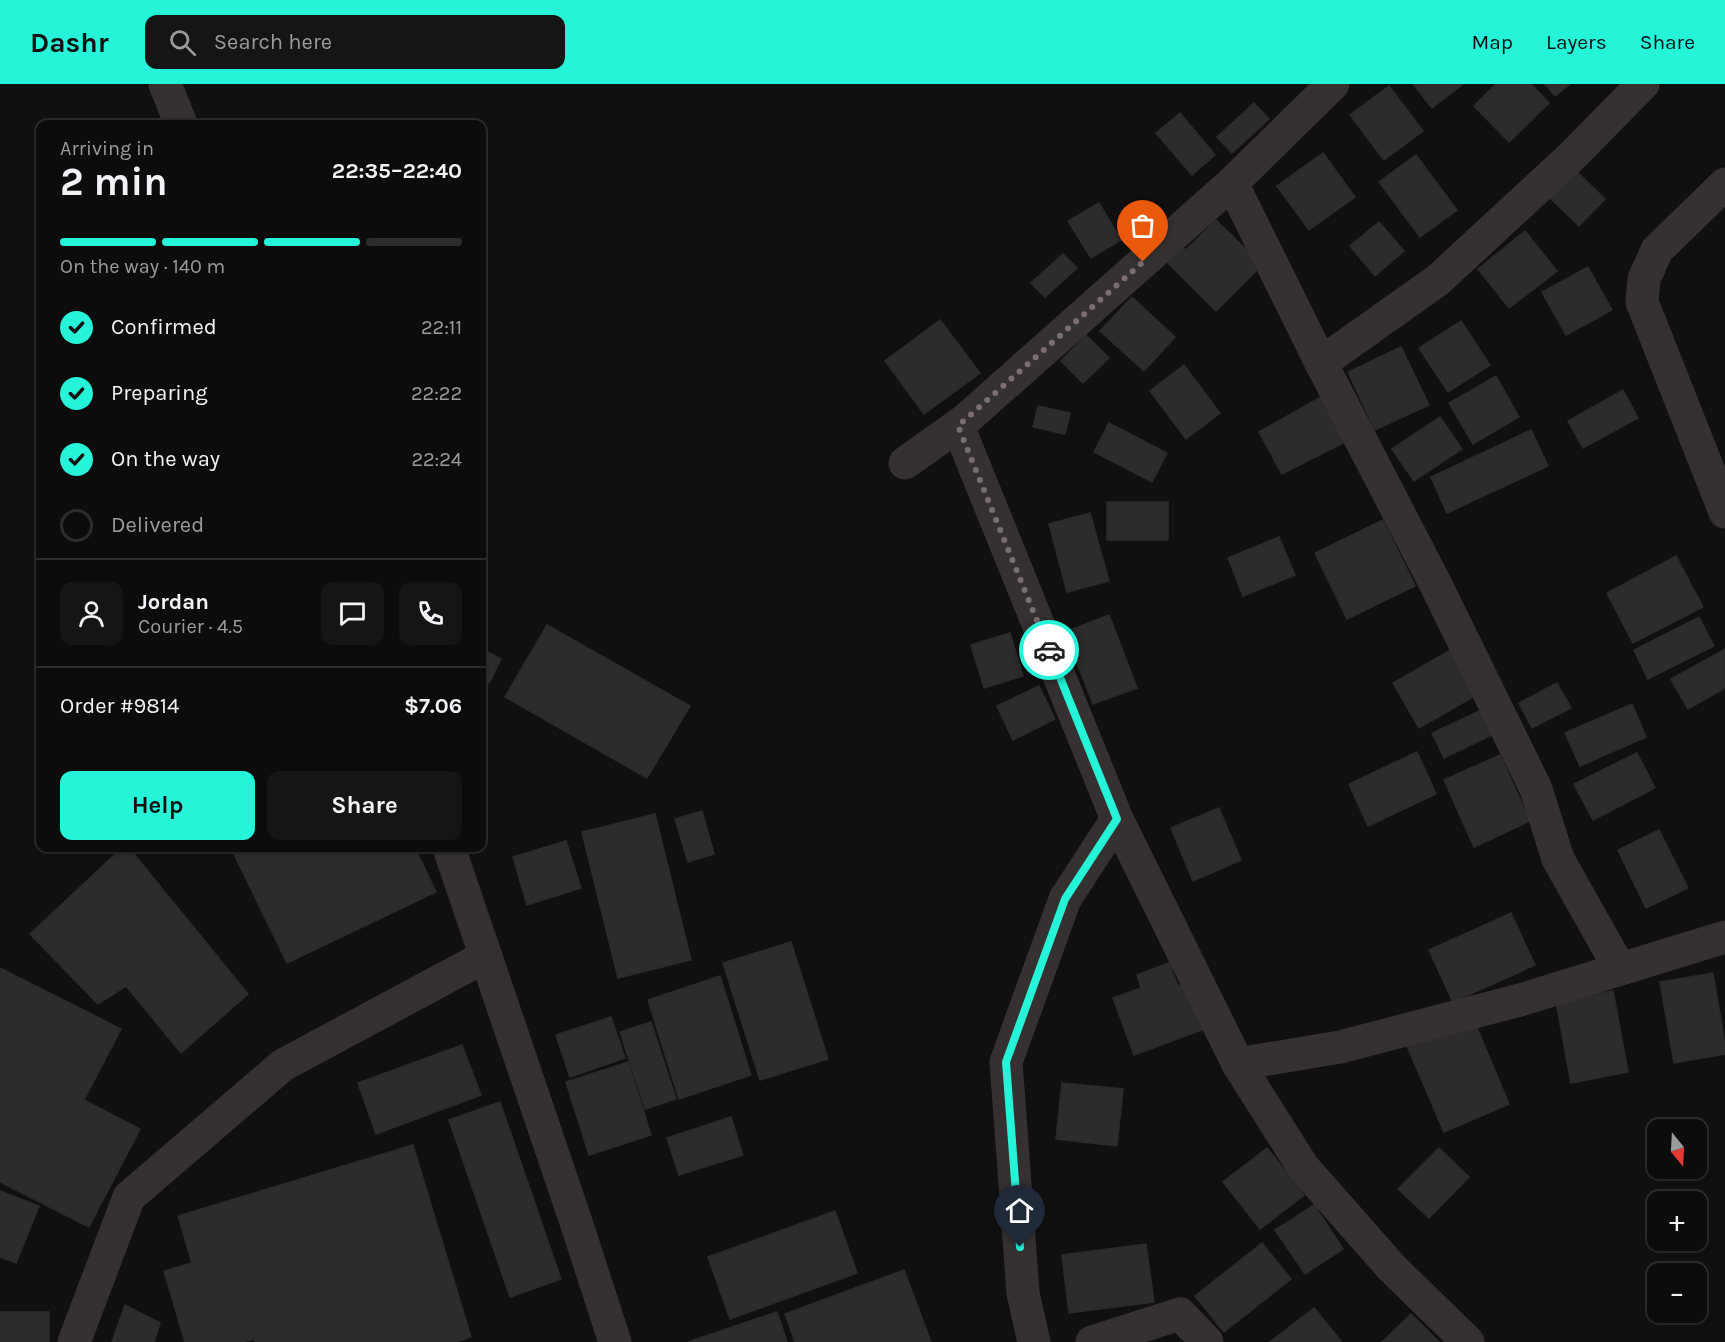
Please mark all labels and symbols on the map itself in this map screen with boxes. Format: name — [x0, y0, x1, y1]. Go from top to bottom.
pin — [1117, 200, 1168, 262]
courier — [1019, 620, 1079, 680]
north arrow — [1647, 1119, 1707, 1179]
pin — [994, 1185, 1045, 1247]

